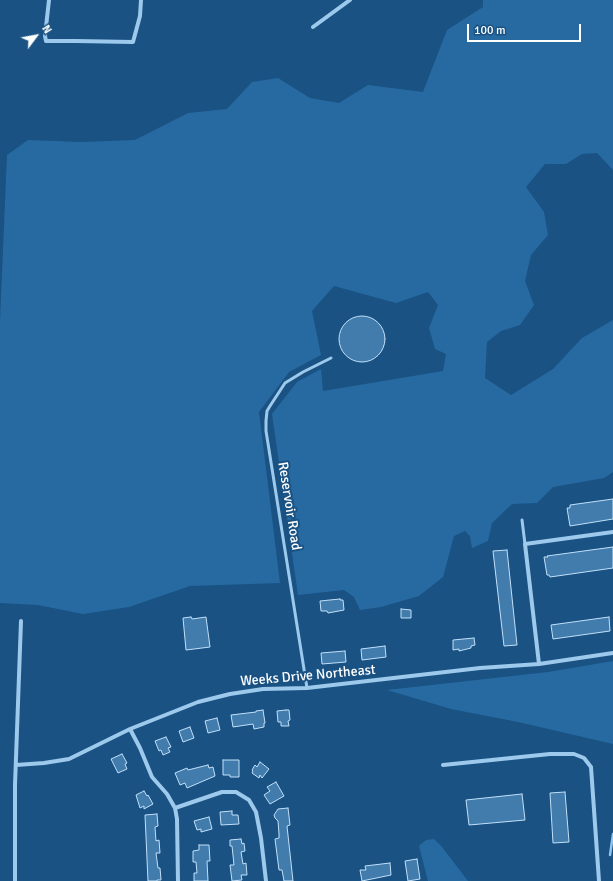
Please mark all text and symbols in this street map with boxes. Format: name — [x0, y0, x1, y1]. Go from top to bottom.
north arrow — [16, 16, 56, 56]
scale bar — [469, 16, 583, 42]
text: N — [39, 23, 54, 36]
text: 100 m — [474, 23, 506, 38]
street label: Reservoir Road — [274, 461, 304, 551]
street label: Weeks Drive Northeast — [240, 662, 376, 690]

